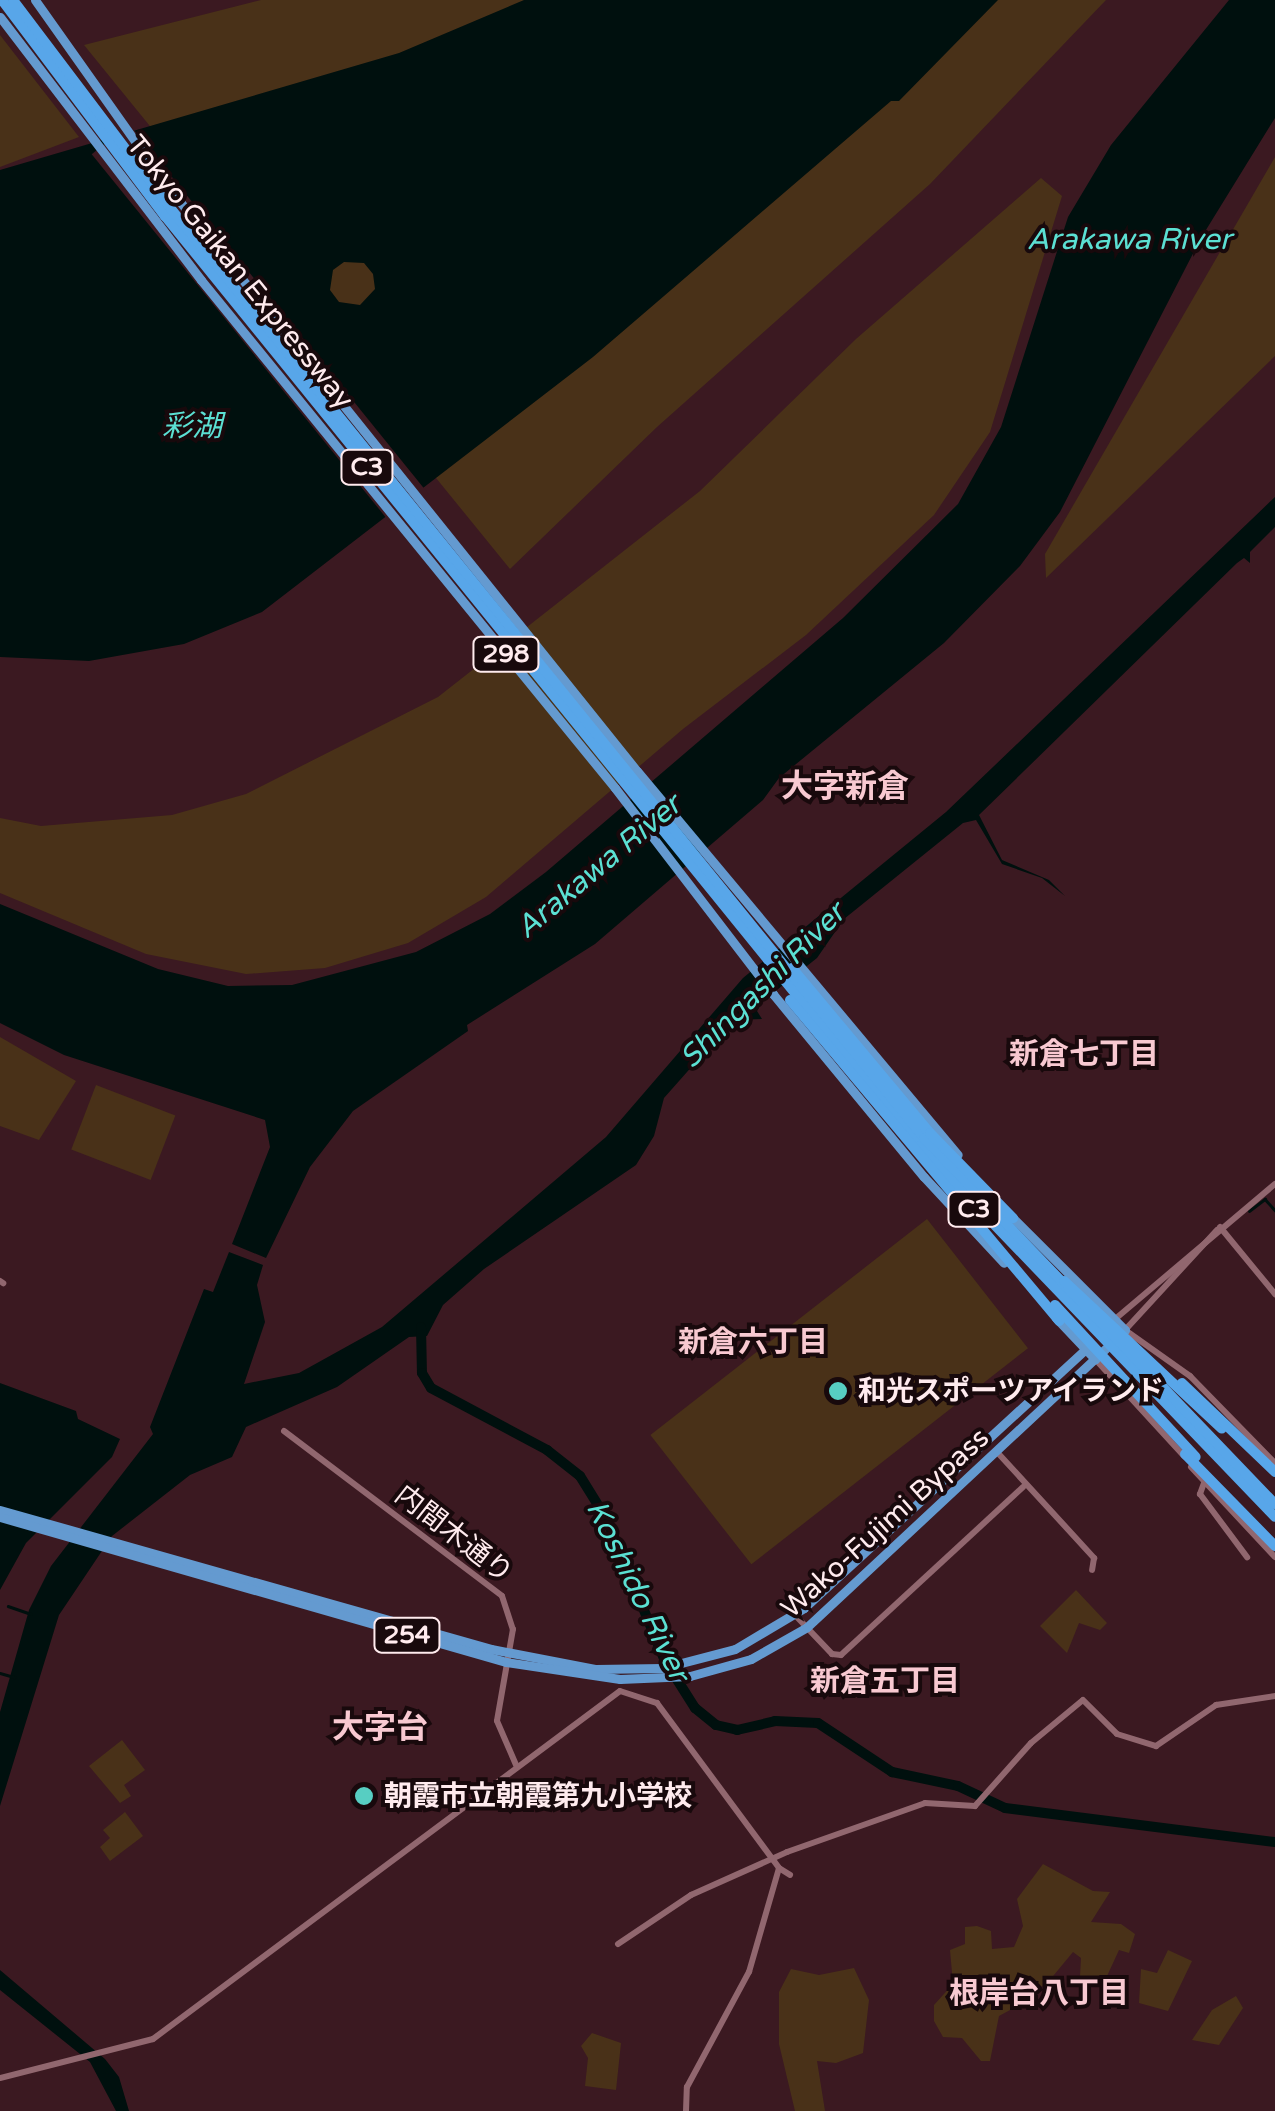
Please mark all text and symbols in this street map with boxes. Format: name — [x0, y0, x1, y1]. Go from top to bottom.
street label: Tokyo Gaikan Expressway — [119, 129, 361, 415]
water label: Arakawa River — [1027, 222, 1231, 258]
water label: 彩湖 — [162, 409, 222, 445]
road number: C3 — [340, 447, 394, 487]
road number: 298 — [471, 634, 541, 674]
district label: 大字新倉 — [781, 768, 909, 806]
water label: Arakawa River — [509, 788, 689, 946]
water label: Shingashi River — [673, 896, 853, 1076]
district label: 新倉七丁目 — [1009, 1037, 1159, 1073]
road number: C3 — [946, 1189, 1002, 1229]
district label: 新倉六丁目 — [678, 1325, 828, 1361]
place label: 和光スポーツアイランド — [858, 1374, 1166, 1408]
marker: 和光スポーツアイランド — [827, 1380, 849, 1402]
street label: Wako-Fujimi Bypass — [774, 1421, 996, 1625]
street label: 内間木通り — [388, 1478, 520, 1590]
water label: Koshido River — [578, 1495, 696, 1687]
road number: 254 — [372, 1615, 442, 1655]
district label: 新倉五丁目 — [810, 1664, 960, 1700]
district label: 大字台 — [332, 1709, 428, 1747]
place label: 朝霞市立朝霞第九小学校 — [384, 1779, 692, 1813]
marker: 朝霞市立朝霞第九小学校 — [353, 1785, 375, 1807]
district label: 根岸台八丁目 — [949, 1976, 1129, 2012]

